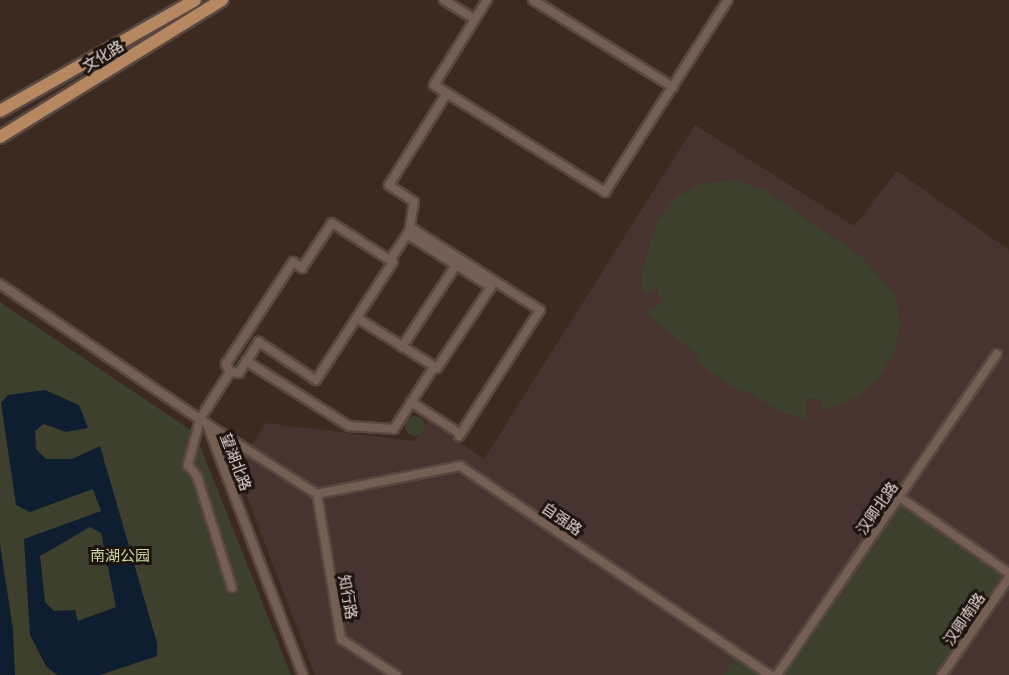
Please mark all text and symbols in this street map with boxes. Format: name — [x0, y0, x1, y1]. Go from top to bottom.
street label: 文化路 — [79, 36, 127, 76]
street label: 望湖北路 — [217, 431, 255, 493]
street label: 汉卿北路 — [852, 478, 902, 538]
street label: 自强路 — [538, 499, 586, 539]
park label: 南湖公园 — [90, 547, 150, 565]
street label: 知行路 — [335, 573, 361, 621]
street label: 汉卿南路 — [939, 589, 989, 649]

